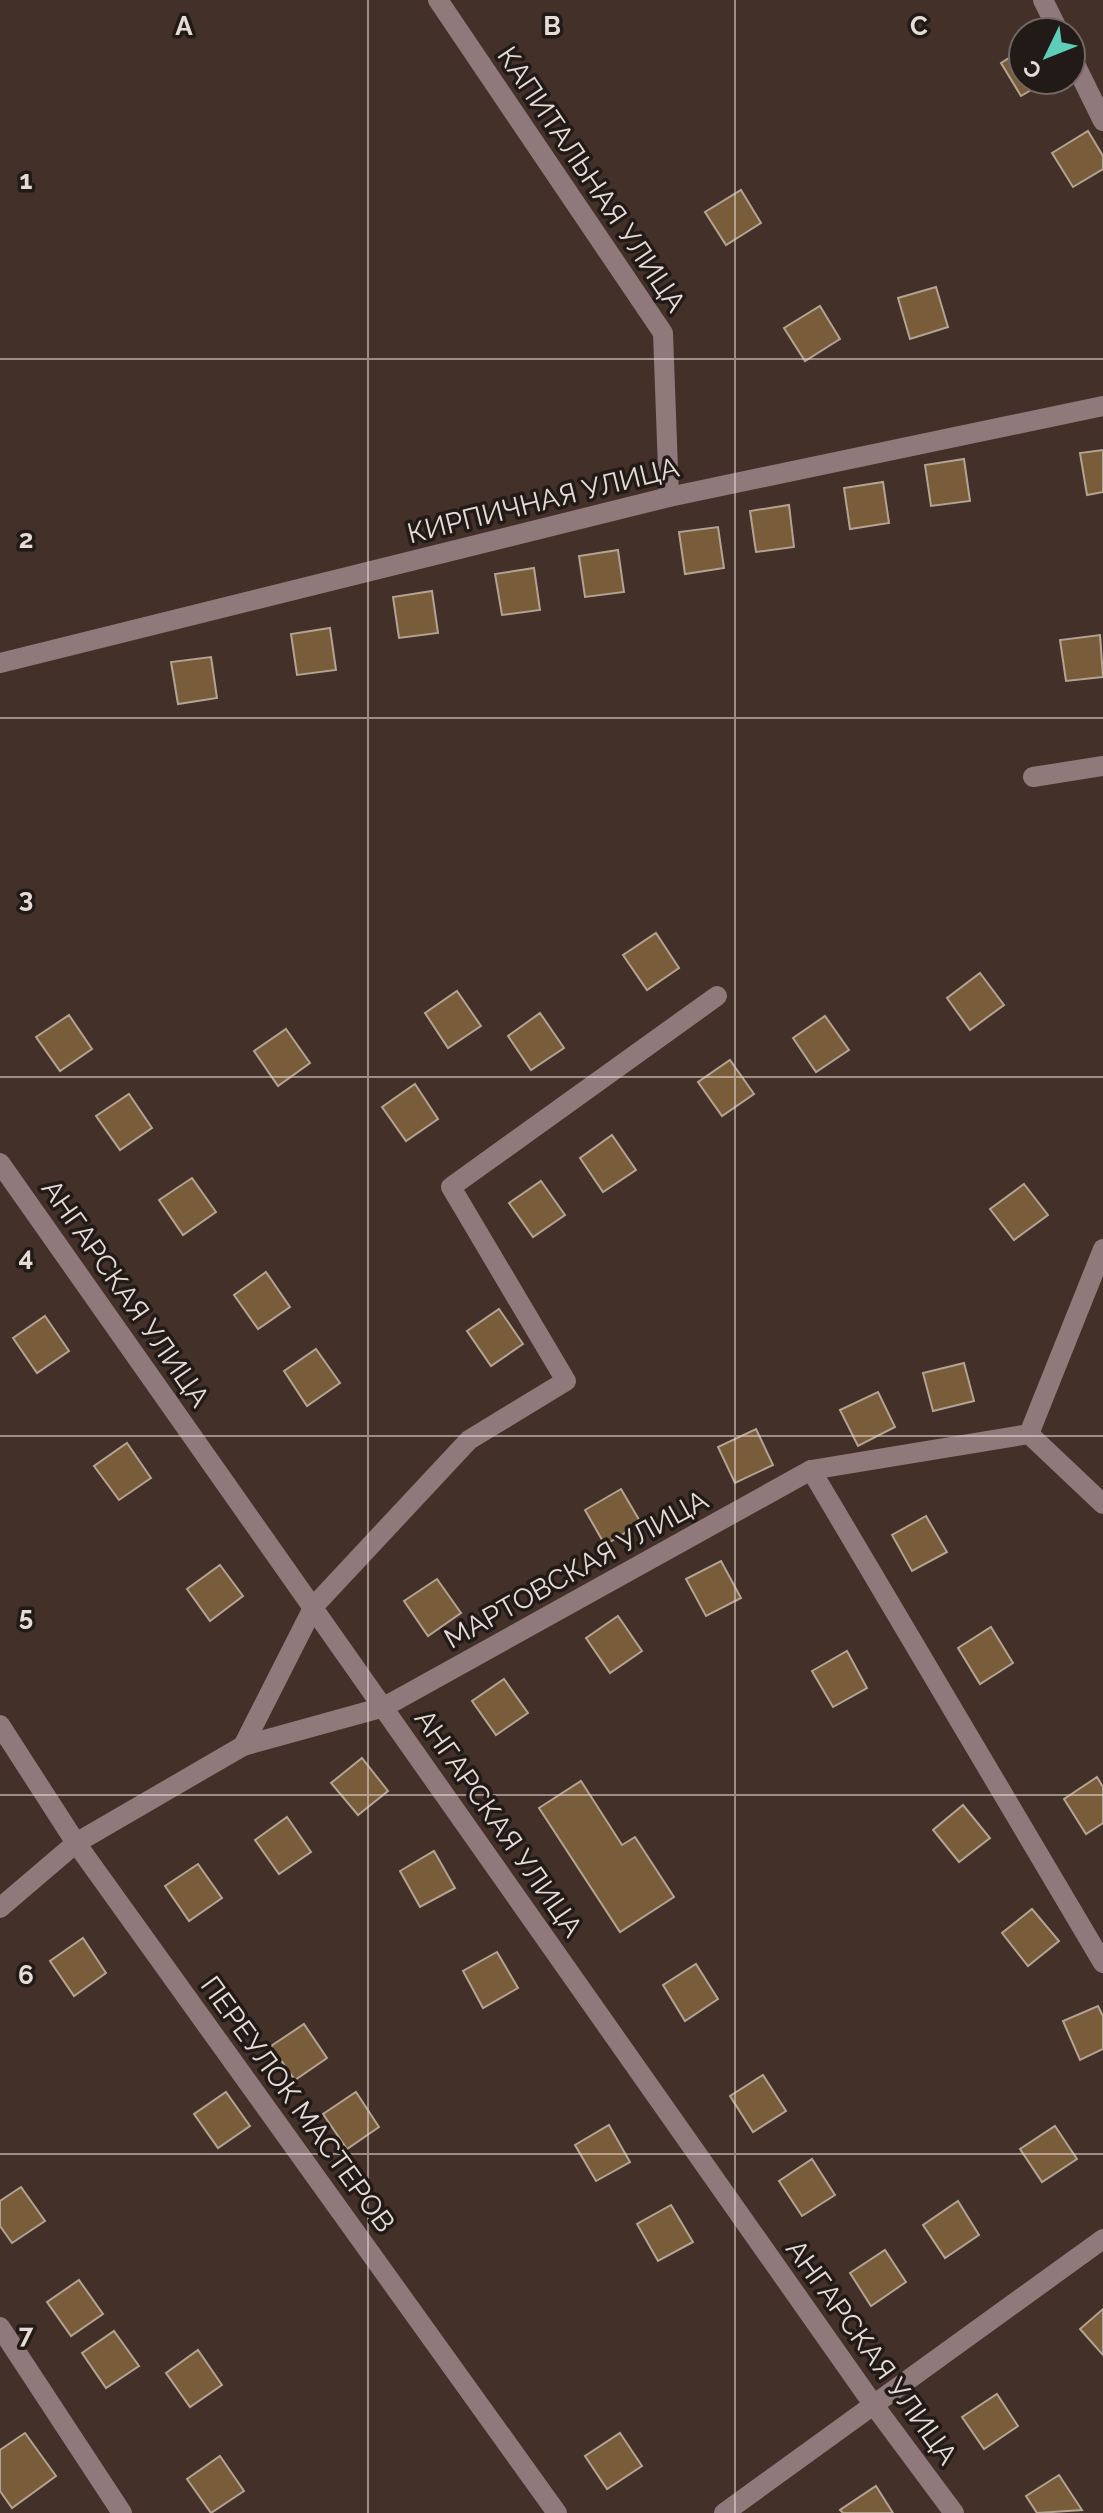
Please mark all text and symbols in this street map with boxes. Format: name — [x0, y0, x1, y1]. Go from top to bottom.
text: A — [175, 11, 193, 41]
text: B — [543, 11, 561, 41]
text: C — [910, 11, 928, 41]
north arrow — [1007, 16, 1087, 96]
street label: КАПИТАЛЬНАЯ УЛИЦА — [491, 41, 693, 318]
text: С — [1018, 55, 1047, 84]
text: 1 — [20, 165, 33, 195]
street label: КИРПИЧНАЯ УЛИЦА — [404, 451, 682, 550]
text: 2 — [19, 524, 33, 554]
text: 3 — [19, 883, 33, 913]
street label: АНГАРСКАЯ УЛИЦА — [35, 1173, 216, 1413]
text: 4 — [19, 1242, 33, 1272]
street label: МАРТОВСКАЯ УЛИЦА — [439, 1483, 714, 1656]
text: 5 — [19, 1601, 33, 1631]
street label: АНГАРСКАЯ УЛИЦА — [408, 1703, 589, 1943]
text: 6 — [18, 1960, 34, 1990]
street label: ПЕРЕУЛОК МАСТЕРОВ — [194, 1970, 401, 2239]
street label: АНГАРСКАЯ УЛИЦА — [779, 2234, 964, 2471]
text: 7 — [19, 2319, 34, 2349]

